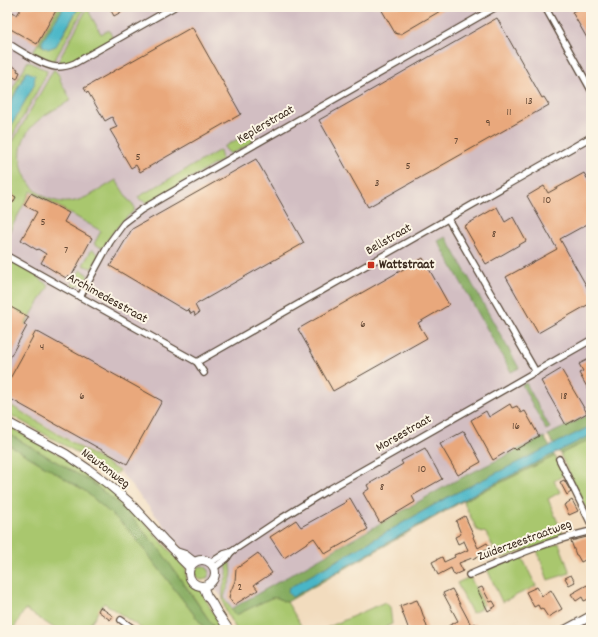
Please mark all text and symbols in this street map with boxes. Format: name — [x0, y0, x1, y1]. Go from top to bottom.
house number: 13 — [525, 94, 533, 110]
street label: Keplerstraat — [234, 101, 298, 149]
house number: 11 — [507, 105, 511, 121]
house number: 9 — [485, 116, 491, 132]
house number: 7 — [454, 134, 458, 150]
house number: 5 — [135, 150, 141, 166]
house number: 5 — [405, 159, 411, 175]
house number: 3 — [375, 176, 380, 192]
house number: 10 — [543, 193, 551, 209]
house number: 5 — [40, 215, 46, 231]
street label: Bellstraat — [363, 219, 416, 261]
house number: 8 — [492, 227, 496, 243]
house number: 7 — [64, 243, 68, 259]
place label: Wattstraat — [379, 256, 434, 275]
marker: Wattstraat — [366, 260, 376, 270]
street label: Archimedesstraat — [63, 269, 151, 329]
house number: 6 — [360, 317, 366, 333]
house number: 4 — [40, 340, 44, 356]
house number: 6 — [79, 389, 85, 405]
house number: 18 — [561, 389, 567, 405]
street label: Morsestraat — [373, 410, 436, 458]
house number: 16 — [512, 419, 520, 435]
street label: Newtonweg — [77, 444, 134, 494]
house number: 10 — [418, 462, 426, 478]
house number: 8 — [380, 480, 384, 496]
street label: Zuiderzeestraatweg — [475, 515, 575, 567]
house number: 2 — [238, 580, 243, 596]

